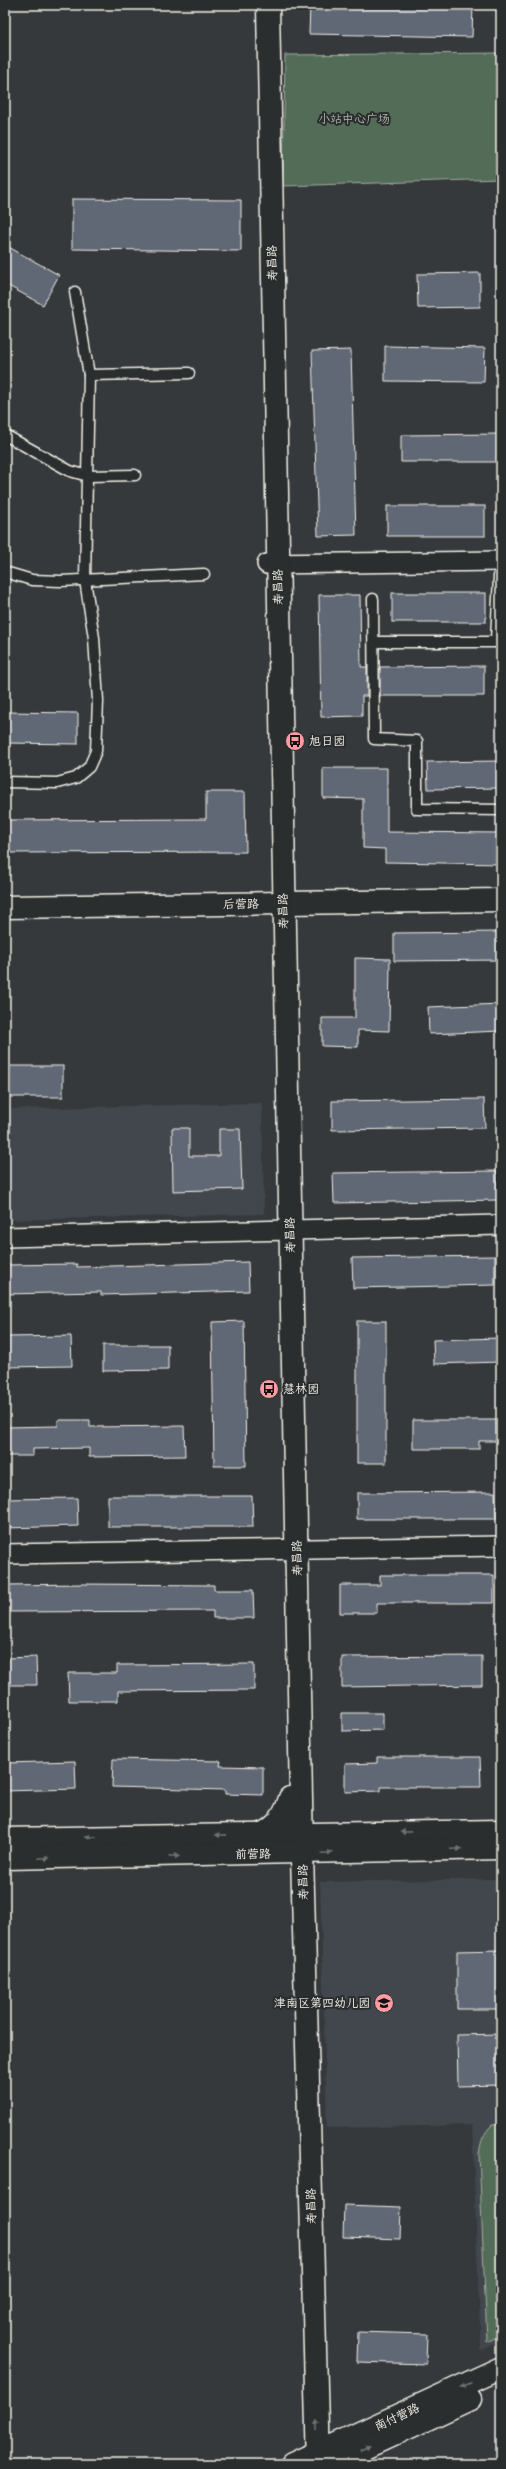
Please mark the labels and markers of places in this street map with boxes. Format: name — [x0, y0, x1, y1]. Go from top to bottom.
bus stop icon: 旭日园 — [284, 730, 306, 752]
place label: 旭日园 — [309, 732, 345, 751]
bus stop icon: 慧林园 — [258, 1378, 280, 1400]
place label: 慧林园 — [283, 1380, 319, 1399]
school or university icon: 津南区第四幼儿园 — [373, 1992, 395, 2014]
place label: 津南区第四幼儿园 — [274, 1994, 370, 2013]

